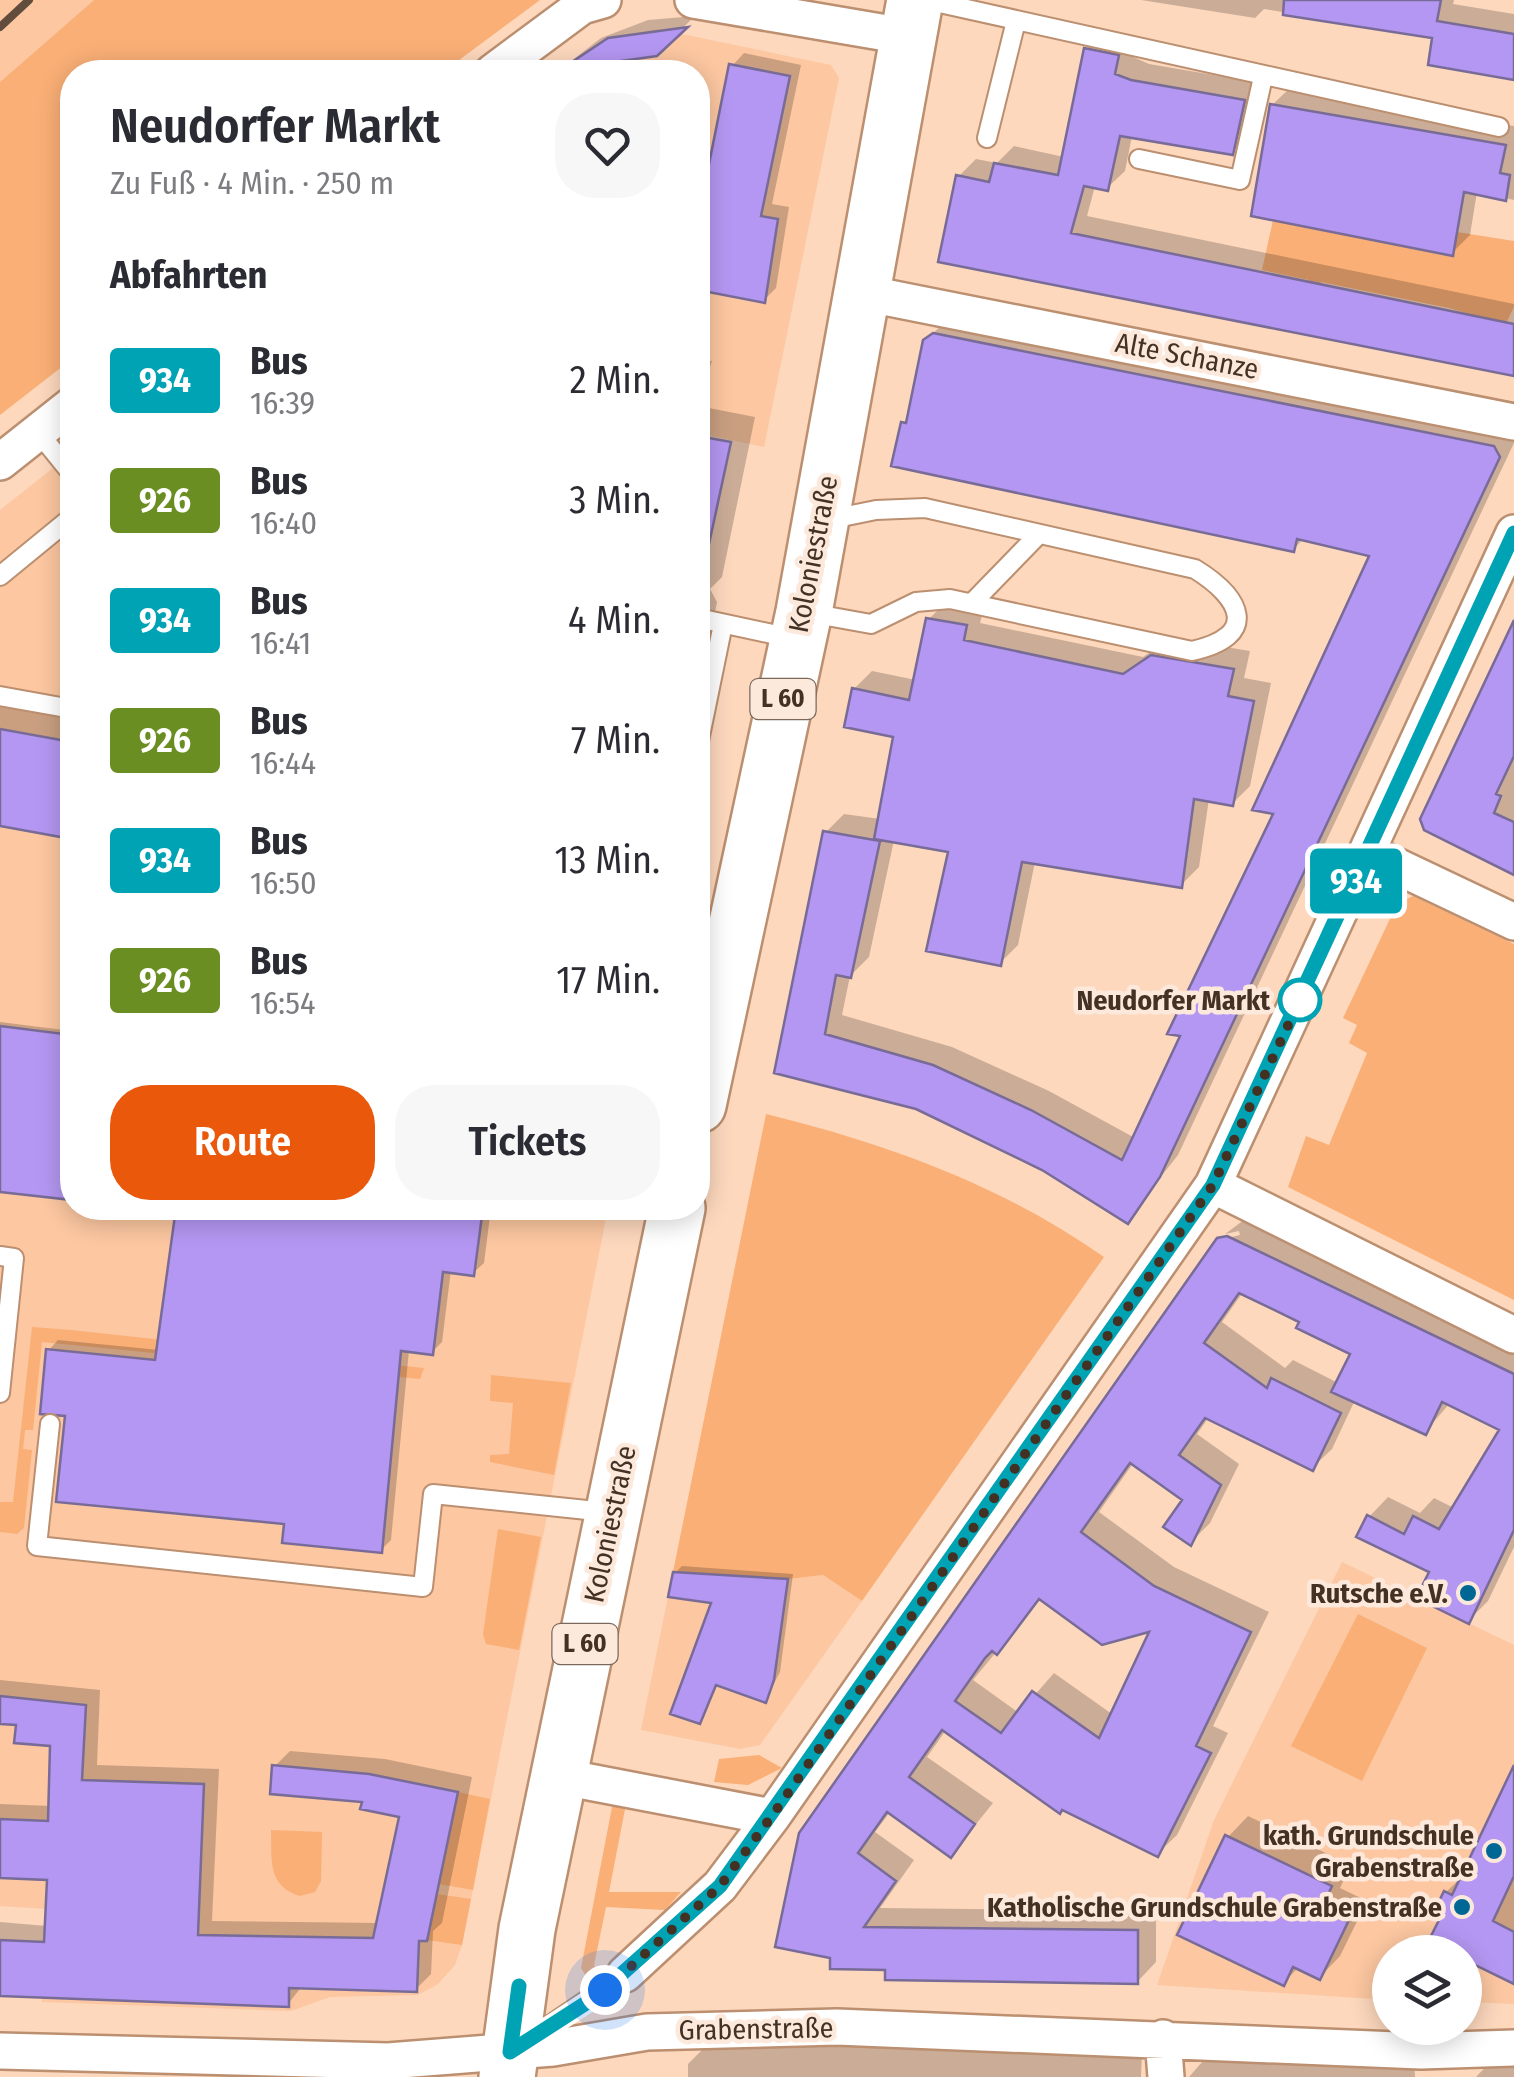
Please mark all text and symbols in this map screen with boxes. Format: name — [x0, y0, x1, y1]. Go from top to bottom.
button: heart — [555, 93, 660, 198]
text: Neudorfer Markt — [110, 97, 440, 155]
text: Zu Fuß · 4 Min. · 250 m — [110, 164, 394, 202]
text: Abfahrten — [110, 252, 268, 298]
street label: Alte Schanze — [1113, 326, 1261, 386]
text: Bus — [250, 338, 308, 384]
text: 2 Min. — [570, 357, 660, 403]
text: 934 — [139, 359, 191, 401]
text: 16:39 — [250, 384, 315, 422]
text: Bus — [250, 458, 308, 504]
street label: Koloniestraße — [782, 473, 844, 635]
text: 3 Min. — [569, 477, 660, 523]
text: 926 — [139, 479, 191, 521]
text: 16:40 — [250, 504, 317, 542]
text: Bus — [250, 578, 308, 624]
text: 4 Min. — [568, 597, 660, 643]
text: 934 — [139, 599, 191, 641]
text: 16:41 — [250, 624, 311, 662]
road number: L 60 — [750, 679, 816, 719]
text: Bus — [250, 698, 308, 744]
text: 7 Min. — [571, 717, 660, 763]
text: 926 — [139, 719, 191, 761]
text: 16:44 — [250, 744, 316, 782]
text: Bus — [250, 818, 308, 864]
text: 13 Min. — [554, 837, 660, 883]
text: 934 — [139, 839, 191, 881]
line badge: 934 — [1298, 848, 1414, 914]
text: 934 — [1330, 860, 1382, 902]
text: 16:50 — [250, 864, 317, 902]
text: Bus — [250, 938, 308, 984]
text: 17 Min. — [556, 957, 660, 1003]
text: 926 — [139, 959, 191, 1001]
marker: Neudorfer Markt — [1279, 979, 1321, 1021]
text: 16:54 — [250, 984, 315, 1022]
place label: Neudorfer Markt — [1076, 984, 1271, 1017]
button: Route — [110, 1085, 375, 1200]
button: Tickets — [395, 1085, 660, 1200]
street label: Koloniestraße — [577, 1443, 643, 1605]
place label: Rutsche e.V. — [1310, 1577, 1448, 1610]
marker: Rutsche e.V. — [1457, 1582, 1479, 1604]
road number: L 60 — [552, 1624, 618, 1664]
place label: kath. Grundschule Grabenstraße — [1263, 1819, 1474, 1884]
marker: kath. Grundschule Grabenstraße — [1483, 1840, 1505, 1862]
place label: Katholische Grundschule Grabenstraße — [987, 1891, 1442, 1924]
marker: Katholische Grundschule Grabenstraße — [1451, 1896, 1473, 1918]
map controls — [1372, 1935, 1482, 2045]
button: layers — [1372, 1935, 1482, 2045]
your location — [580, 1965, 630, 2015]
street label: Grabenstraße — [678, 2011, 834, 2047]

